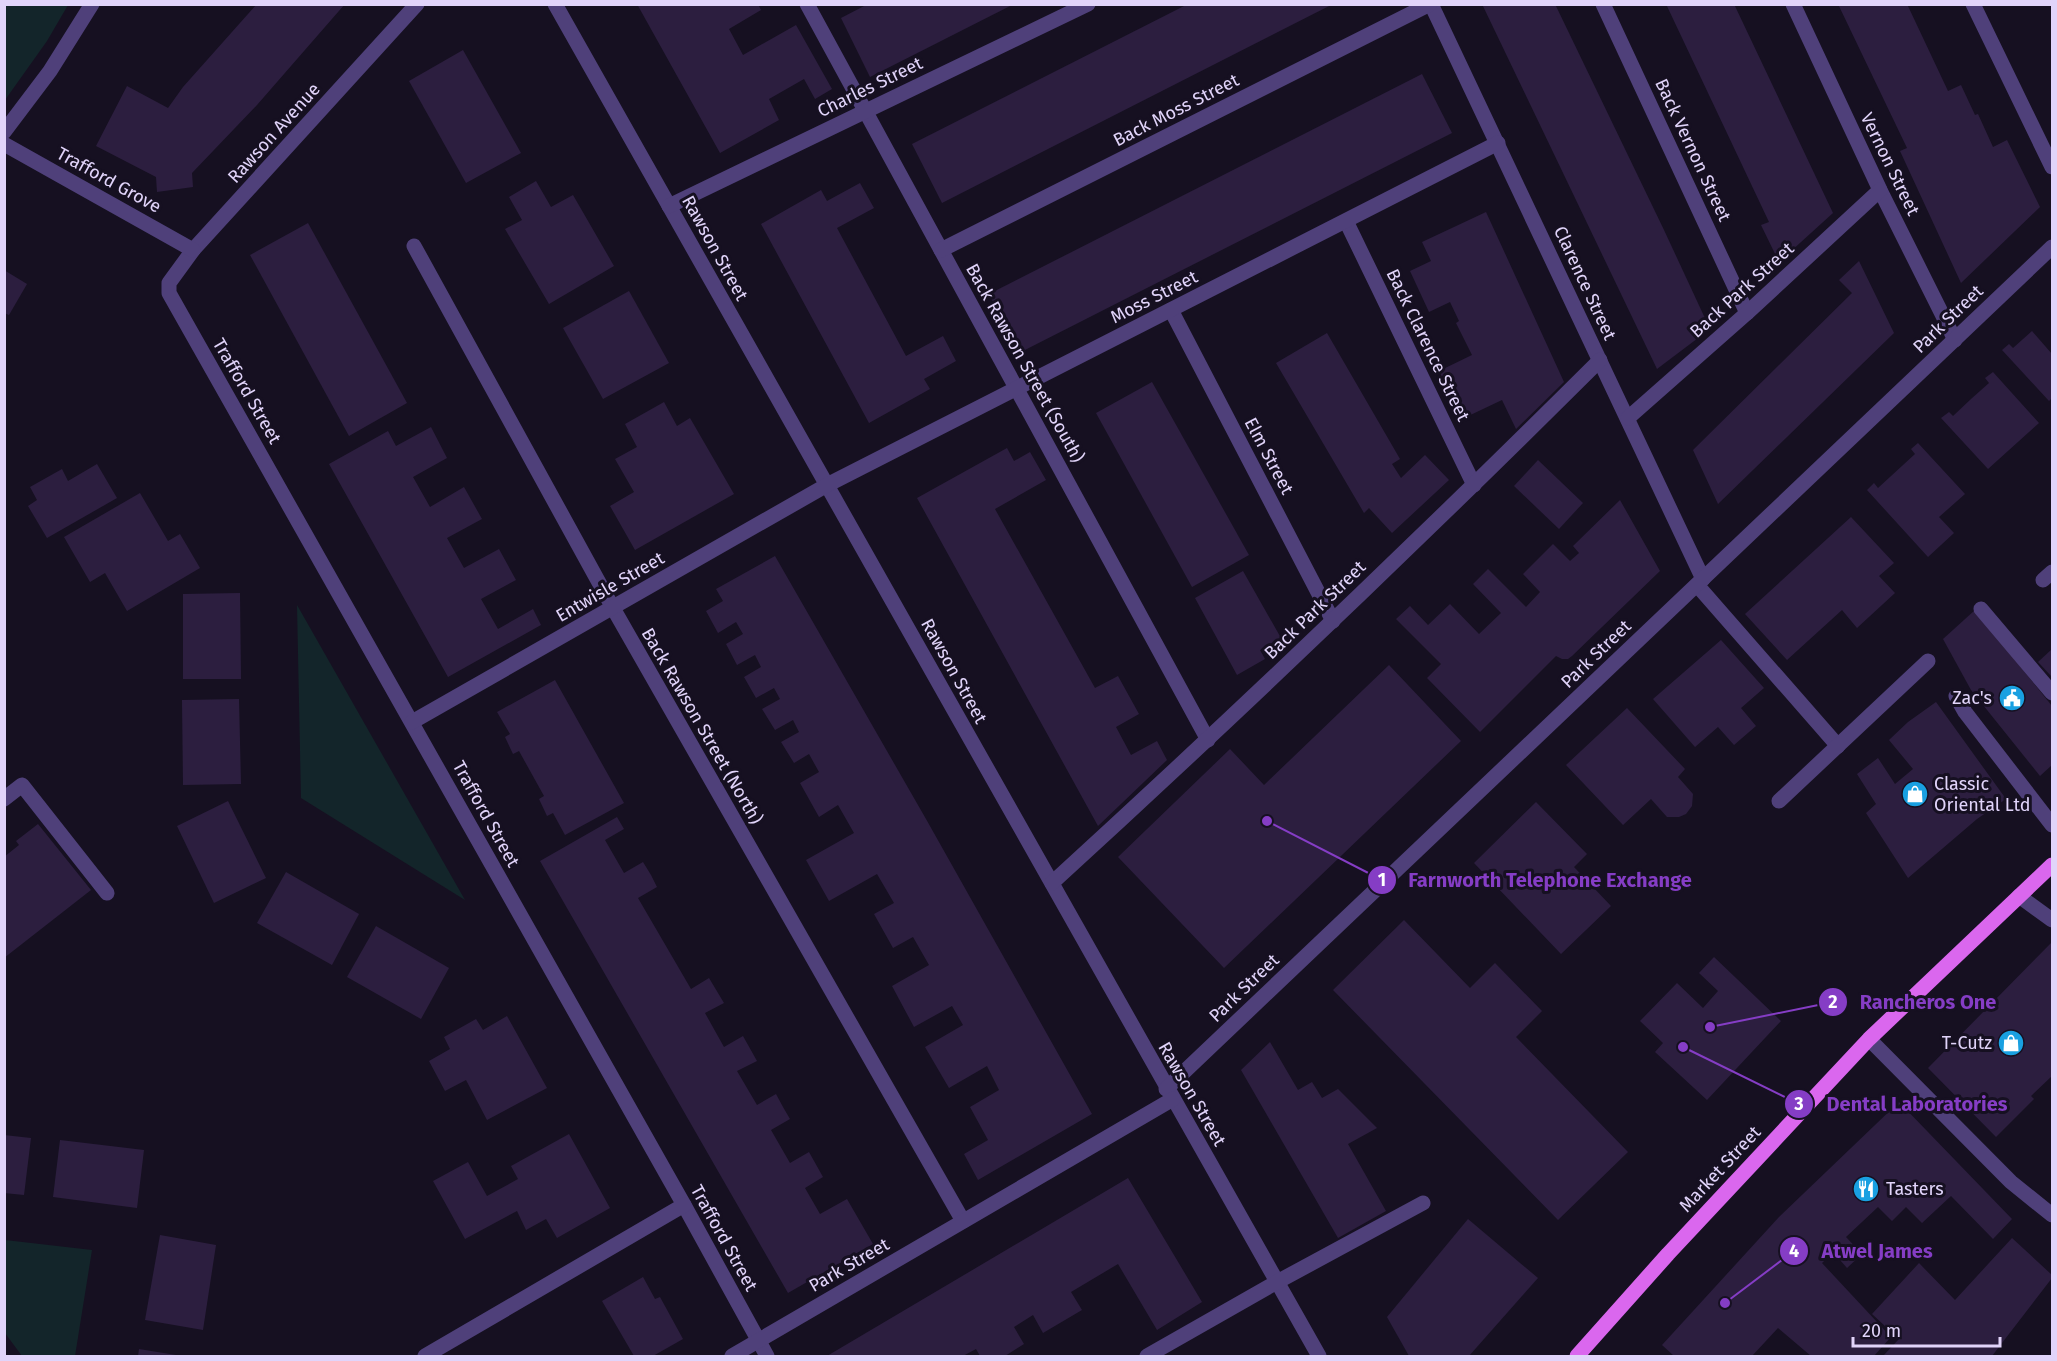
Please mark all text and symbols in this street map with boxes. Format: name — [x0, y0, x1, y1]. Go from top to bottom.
street label: Charles Street — [814, 52, 927, 122]
street label: Back Moss Street — [1109, 69, 1243, 151]
street label: Back Vernon Street — [1650, 75, 1736, 225]
street label: Rawson Avenue — [223, 78, 325, 188]
street label: Vernon Street — [1856, 109, 1925, 219]
street label: Trafford Grove — [53, 142, 165, 218]
street label: Rawson Street — [677, 192, 753, 305]
street label: Clarence Street — [1549, 222, 1621, 344]
street label: Back Park Street — [1685, 237, 1799, 342]
street label: Back Rawson Street (South) — [961, 260, 1089, 466]
street label: Moss Street — [1107, 265, 1202, 328]
street label: Back Clarence Street — [1382, 265, 1475, 425]
street label: Park Street — [1908, 280, 1988, 358]
street label: Trafford Street — [208, 334, 286, 448]
street label: Elm Street — [1240, 414, 1299, 499]
street label: Entwisle Street — [552, 547, 669, 627]
street label: Back Park Street — [1260, 556, 1371, 664]
street label: Rawson Street — [916, 615, 992, 728]
street label: Park Street — [1556, 615, 1636, 693]
street label: Back Rawson Street (North) — [637, 624, 767, 828]
public building icon: Zac's — [1997, 683, 2027, 713]
place label: Zac's — [1952, 687, 1992, 709]
street label: Trafford Street — [448, 757, 524, 871]
place label: Classic Oriental Ltd — [1934, 773, 2030, 816]
shop icon: Classic Oriental Ltd — [1900, 779, 1930, 809]
callout: Farnworth Telephone Exchange — [1367, 861, 1704, 899]
text: Farnworth Telephone Exchange — [1408, 868, 1692, 892]
text: 1 — [1378, 869, 1386, 891]
street label: Park Street — [1204, 949, 1284, 1027]
callout: Rancheros One — [1818, 983, 2009, 1021]
text: Rancheros One — [1860, 990, 1996, 1014]
text: 2 — [1828, 991, 1838, 1013]
shop icon: T-Cutz — [1996, 1028, 2026, 1058]
place label: T-Cutz — [1942, 1032, 1992, 1054]
street label: Rawson Street — [1153, 1038, 1231, 1150]
callout: Dental Laboratories — [1784, 1085, 2019, 1123]
text: Dental Laboratories — [1827, 1092, 2008, 1116]
text: 3 — [1793, 1093, 1804, 1115]
street label: Market Street — [1675, 1121, 1766, 1217]
restaurant icon: Tasters — [1851, 1174, 1881, 1204]
place label: Tasters — [1886, 1178, 1944, 1200]
street label: Trafford Street — [686, 1181, 762, 1295]
callout: Atwel James — [1779, 1232, 1944, 1270]
street label: Park Street — [805, 1233, 893, 1297]
text: Atwel James — [1820, 1239, 1933, 1263]
text: 4 — [1789, 1240, 1799, 1262]
scale bar — [1853, 1310, 2000, 1348]
text: 20 m — [1862, 1320, 1901, 1342]

